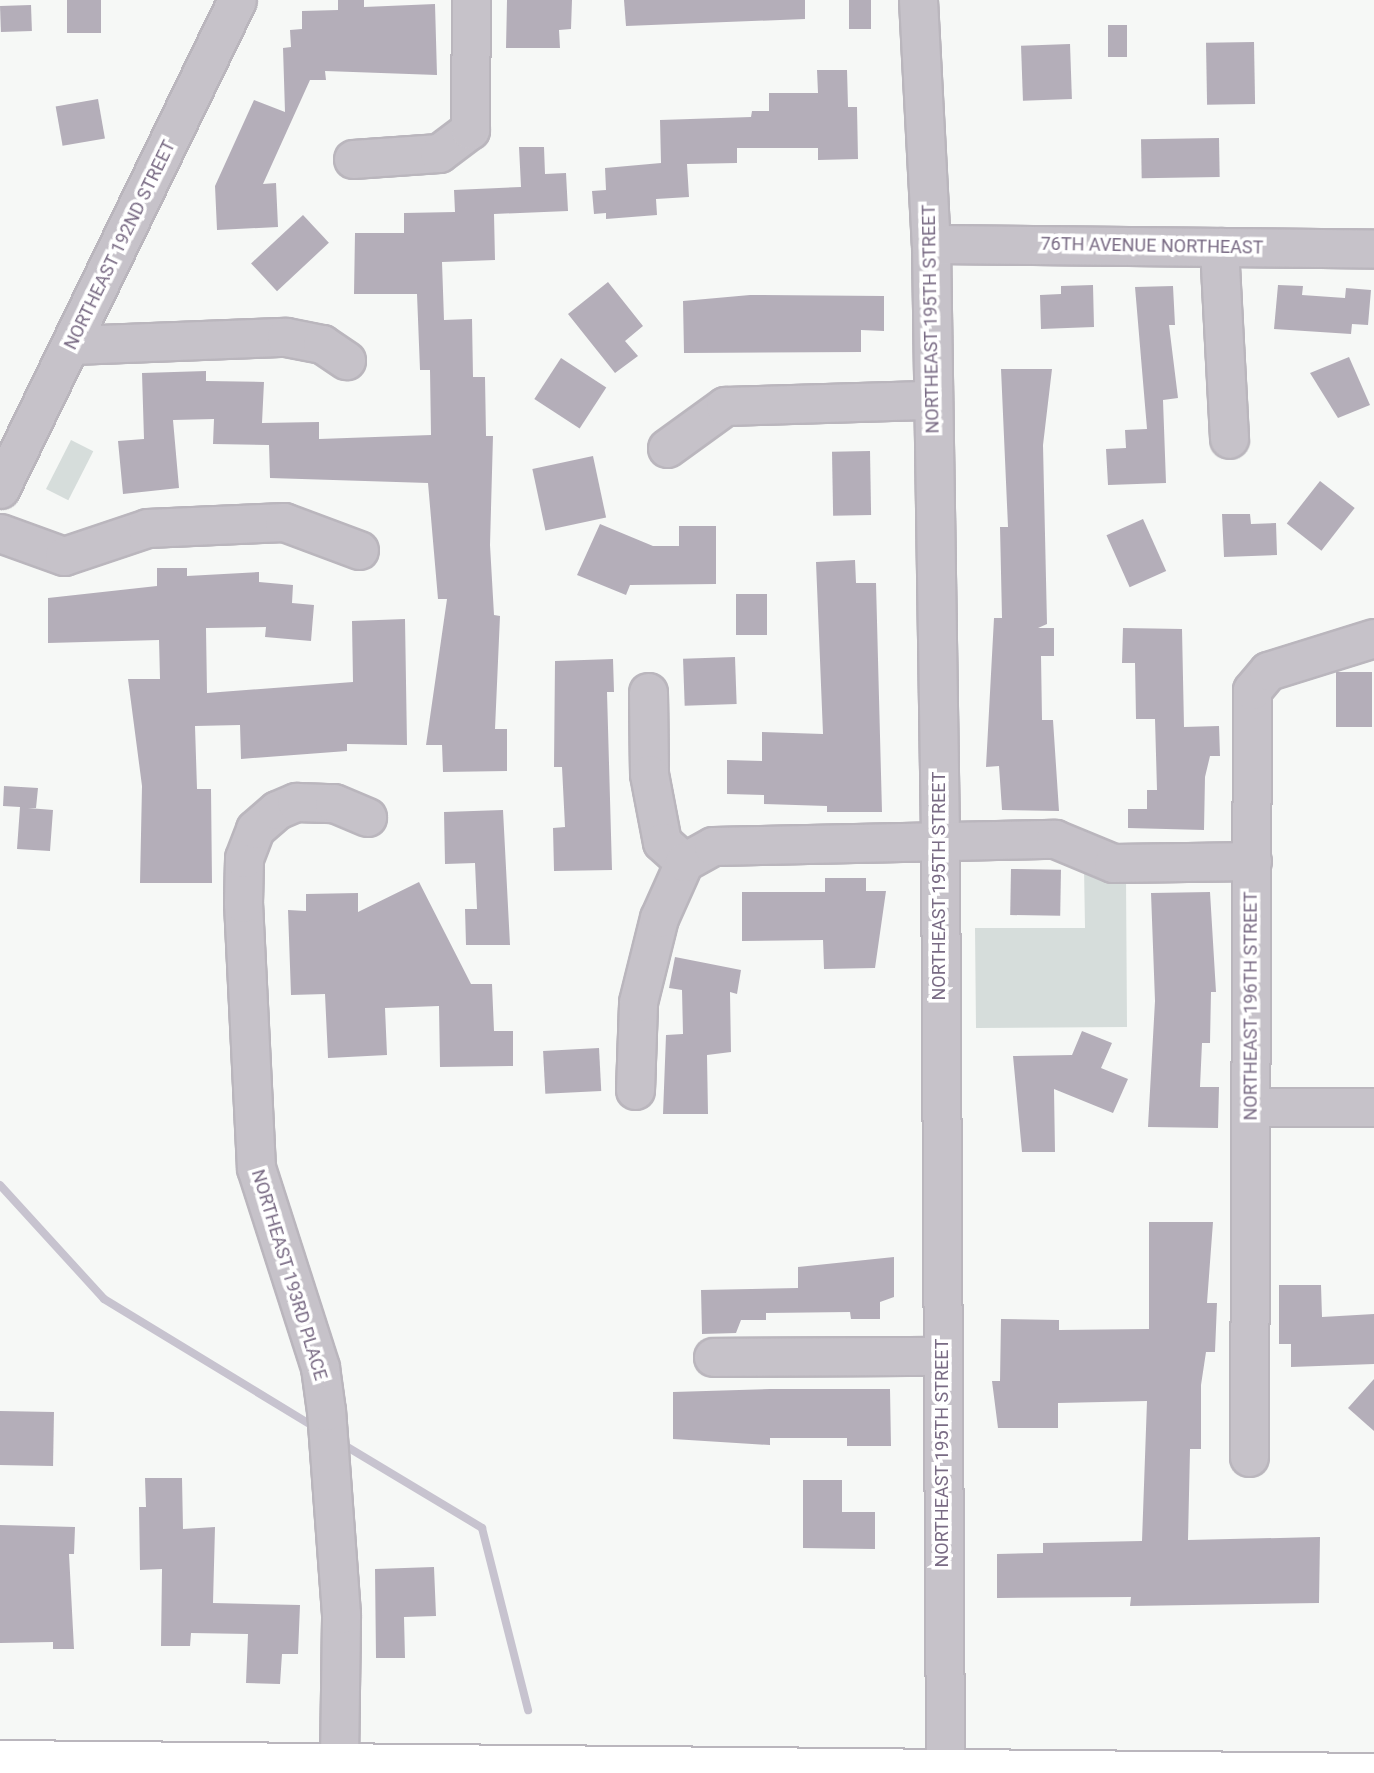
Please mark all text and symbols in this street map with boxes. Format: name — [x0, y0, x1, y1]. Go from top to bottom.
street label: NORTHEAST 192ND STREET — [60, 137, 180, 353]
street label: NORTHEAST 195TH STREET — [918, 204, 944, 434]
street label: 76TH AVENUE NORTHEAST — [1040, 233, 1264, 259]
street label: NORTHEAST 195TH STREET — [928, 771, 950, 1001]
street label: NORTHEAST 196TH STREET — [1240, 891, 1262, 1121]
street label: NORTHEAST 193RD PLACE — [247, 1167, 331, 1383]
street label: NORTHEAST 195TH STREET — [931, 1338, 953, 1568]

